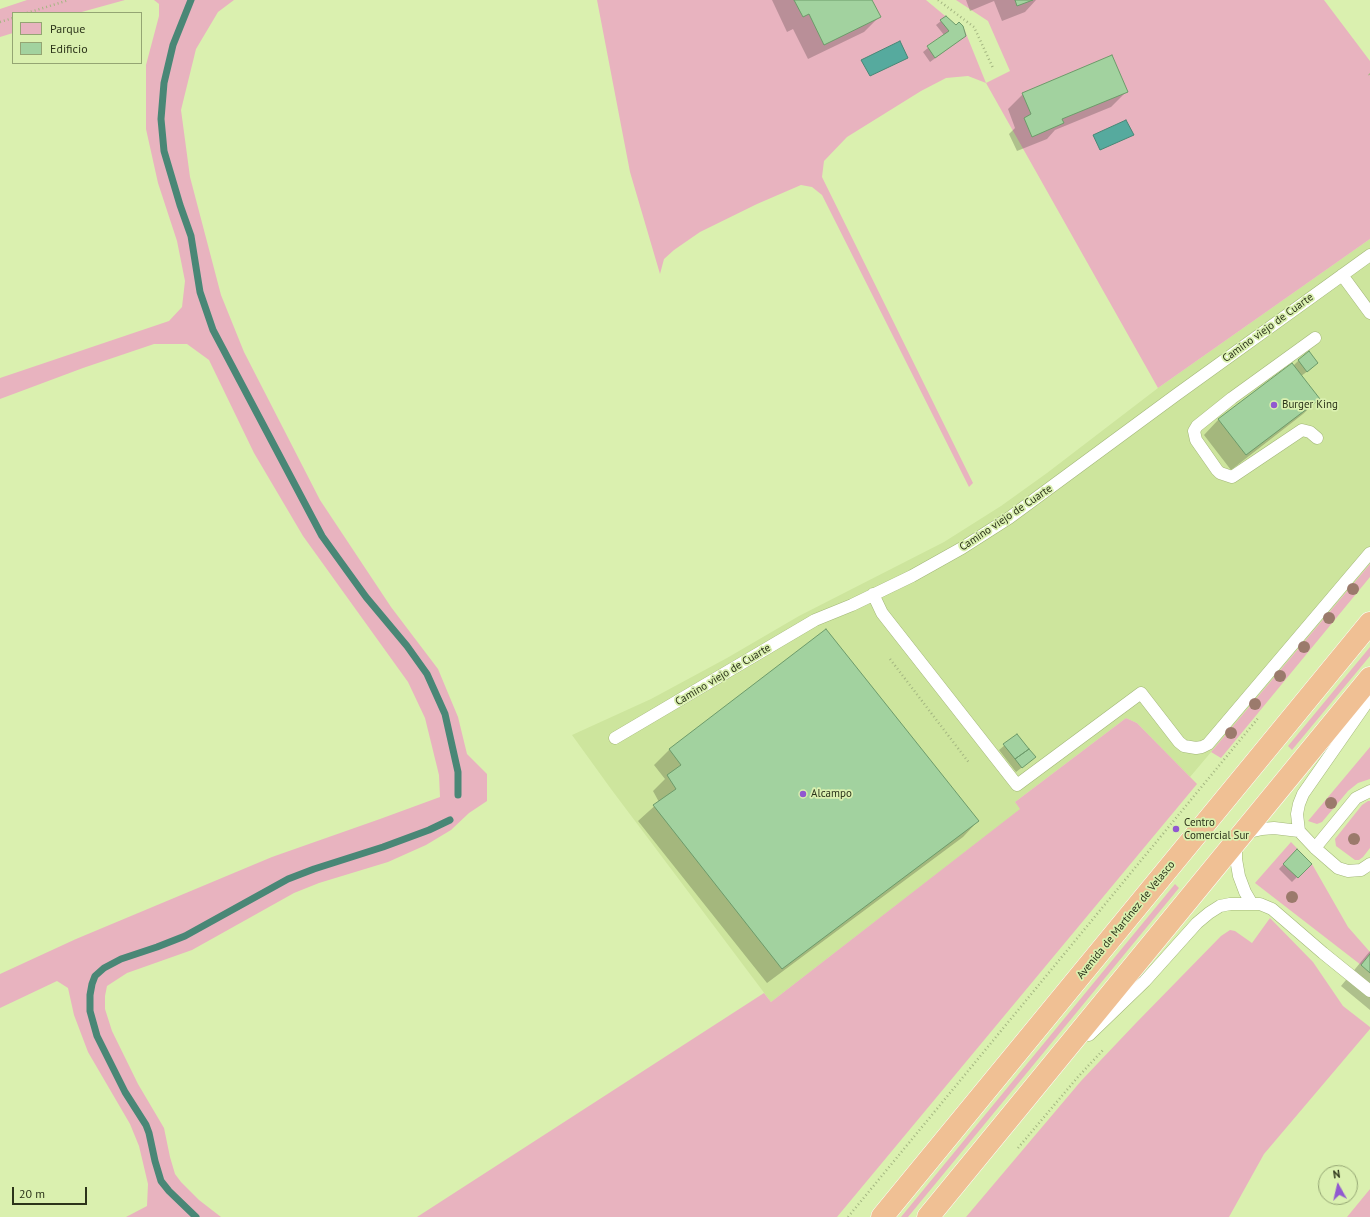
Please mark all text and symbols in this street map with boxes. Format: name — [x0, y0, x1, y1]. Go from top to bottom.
legend — [12, 12, 142, 64]
text: Parque — [50, 21, 85, 36]
text: Edificio — [50, 41, 88, 56]
street label: Camino viejo de Cuarte — [1220, 291, 1316, 365]
place label: Burger King — [1282, 398, 1338, 412]
marker: Burger King — [1269, 400, 1279, 410]
street label: Camino viejo de Cuarte — [957, 482, 1055, 554]
street label: Camino viejo de Cuarte — [673, 641, 773, 709]
place label: Alcampo — [811, 787, 852, 801]
marker: Alcampo — [798, 789, 808, 799]
place label: Centro Comercial Sur — [1184, 816, 1249, 842]
marker: Centro Comercial Sur — [1171, 824, 1181, 834]
street label: Avenida de Martínez de Velasco — [1074, 858, 1178, 982]
north arrow — [1318, 1165, 1358, 1205]
text: N — [1332, 1167, 1341, 1182]
scale bar — [14, 1179, 89, 1205]
text: 20 m — [19, 1186, 45, 1201]

